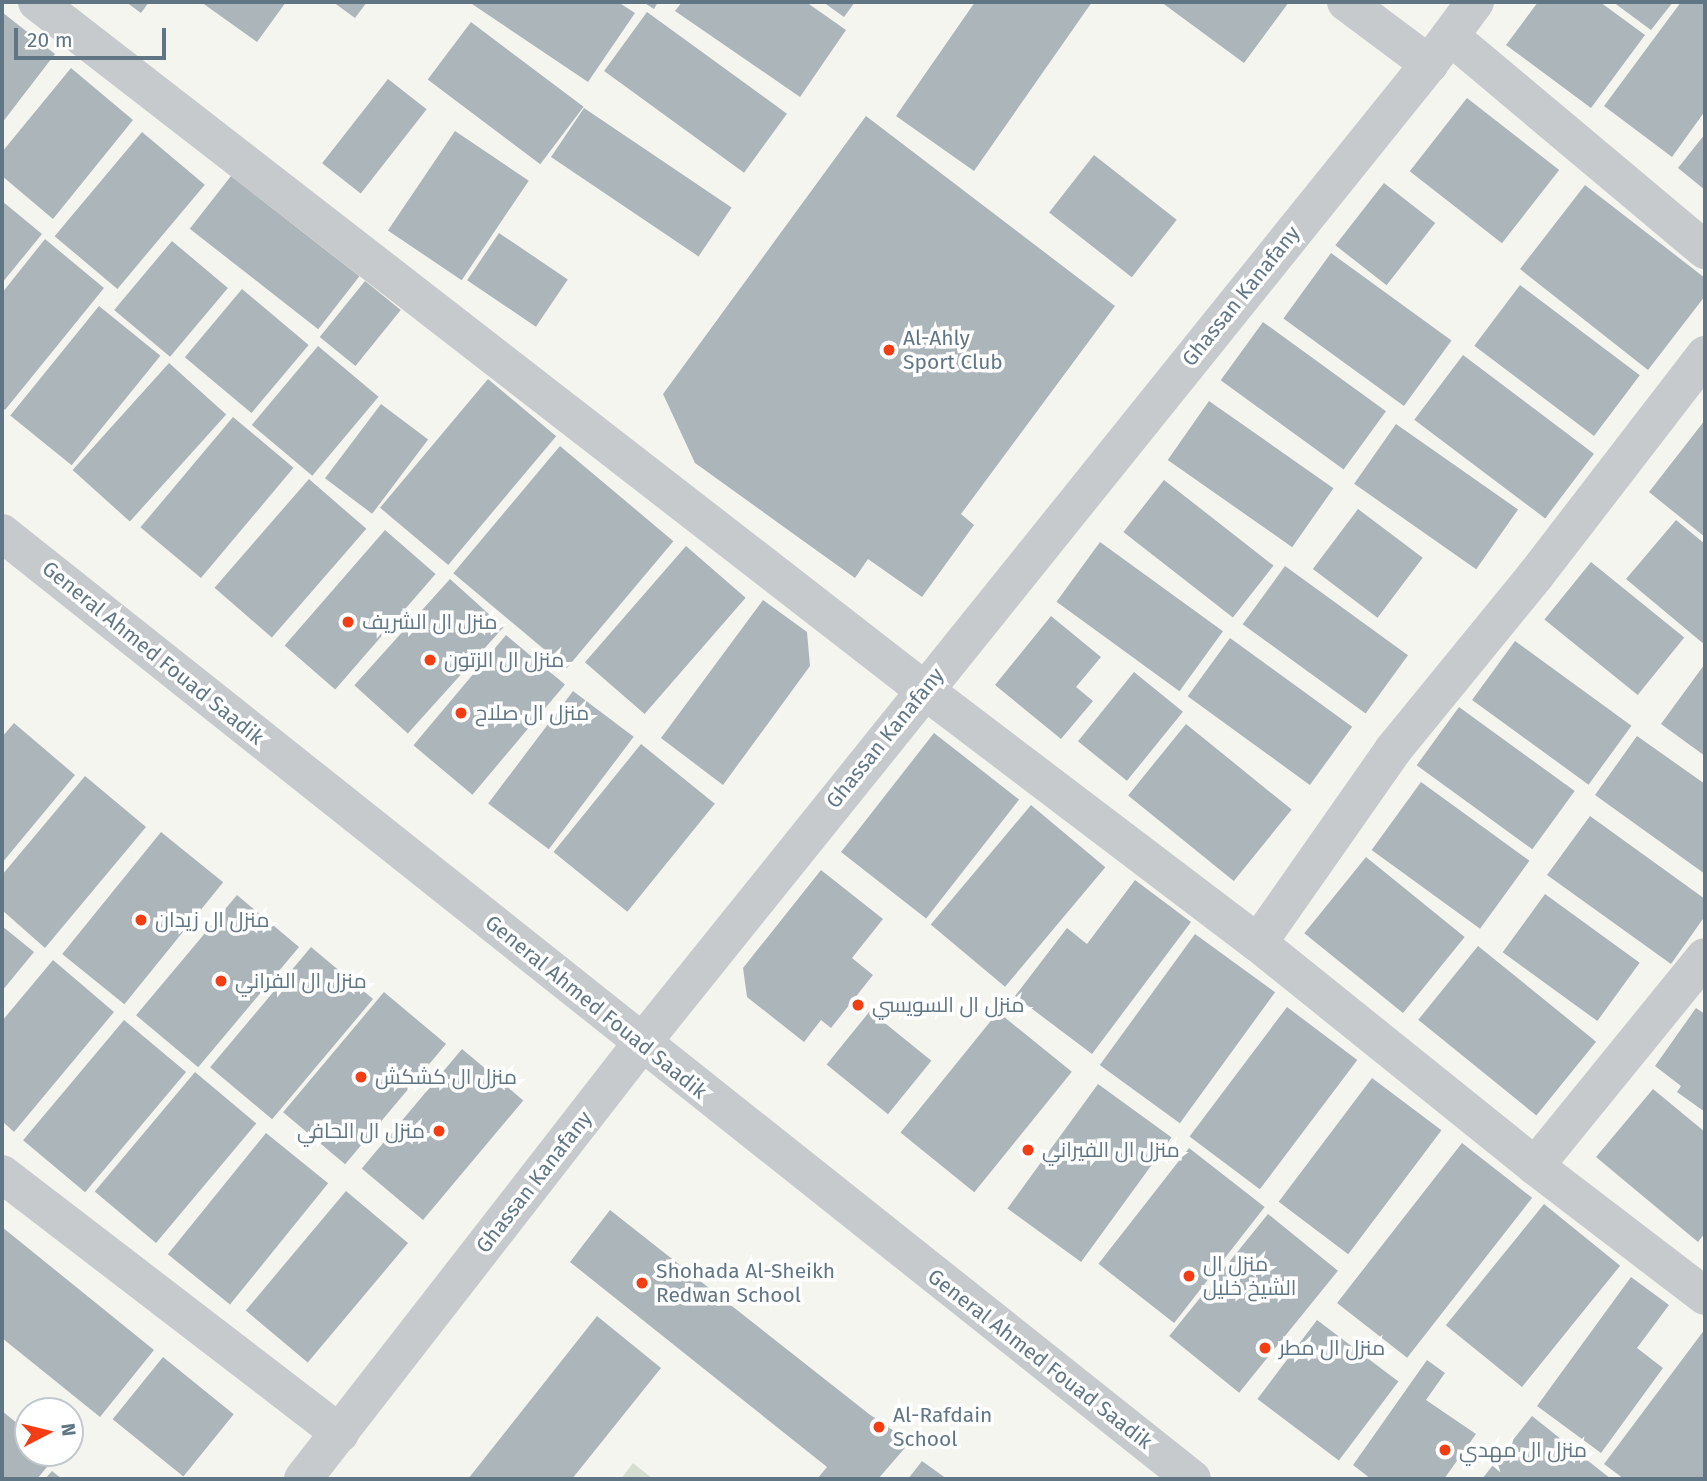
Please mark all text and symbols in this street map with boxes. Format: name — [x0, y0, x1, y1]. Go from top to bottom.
scale bar — [18, 14, 170, 58]
text: 20 m — [27, 27, 73, 53]
street label: Ghassan Kanafany — [1177, 221, 1305, 371]
place label: Al-Ahly Sport Club — [903, 325, 1003, 375]
marker: Al-Ahly Sport Club — [881, 342, 897, 358]
street label: General Ahmed Fouad Saadik — [37, 556, 269, 750]
place label: منزل ال الشريف — [362, 609, 498, 635]
marker: منزل ال الشريف — [340, 614, 356, 630]
place label: منزل ال الزتون — [444, 647, 564, 673]
marker: منزل ال الزتون — [422, 652, 438, 668]
street label: Ghassan Kanafany — [821, 663, 949, 813]
place label: منزل ال صلاح — [475, 700, 589, 726]
marker: منزل ال صلاح — [453, 705, 469, 721]
place label: منزل ال زيدان — [155, 907, 269, 933]
street label: General Ahmed Fouad Saadik — [480, 910, 712, 1104]
marker: منزل ال زيدان — [133, 912, 149, 928]
place label: منزل ال الفراني — [235, 968, 367, 994]
marker: منزل ال الفراني — [213, 973, 229, 989]
place label: منزل ال السويسي — [872, 992, 1025, 1018]
marker: منزل ال السويسي — [850, 997, 866, 1013]
place label: منزل ال كشكش — [375, 1064, 517, 1090]
marker: منزل ال كشكش — [353, 1069, 369, 1085]
street label: Ghassan Kanafany — [471, 1106, 597, 1258]
place label: منزل ال الحافي — [297, 1118, 425, 1144]
marker: منزل ال الحافي — [431, 1123, 447, 1139]
place label: منزل ال الفيراني — [1042, 1137, 1180, 1163]
marker: منزل ال الفيراني — [1020, 1142, 1036, 1158]
place label: منزل ال الشيخ خليل — [1203, 1251, 1296, 1301]
place label: Shohada Al-Sheikh Redwan School — [656, 1258, 835, 1308]
street label: General Ahmed Fouad Saadik — [923, 1264, 1157, 1454]
marker: منزل ال الشيخ خليل — [1181, 1268, 1197, 1284]
marker: Shohada Al-Sheikh Redwan School — [634, 1275, 650, 1291]
place label: منزل ال مطر — [1279, 1335, 1385, 1361]
marker: منزل ال مطر — [1257, 1340, 1273, 1356]
north arrow — [14, 1397, 84, 1467]
place label: Al-Rafdain School — [893, 1402, 992, 1452]
marker: Al-Rafdain School — [871, 1419, 887, 1435]
text: N — [56, 1422, 81, 1437]
place label: منزل ال مهدي — [1459, 1437, 1587, 1463]
marker: منزل ال مهدي — [1437, 1442, 1453, 1458]

